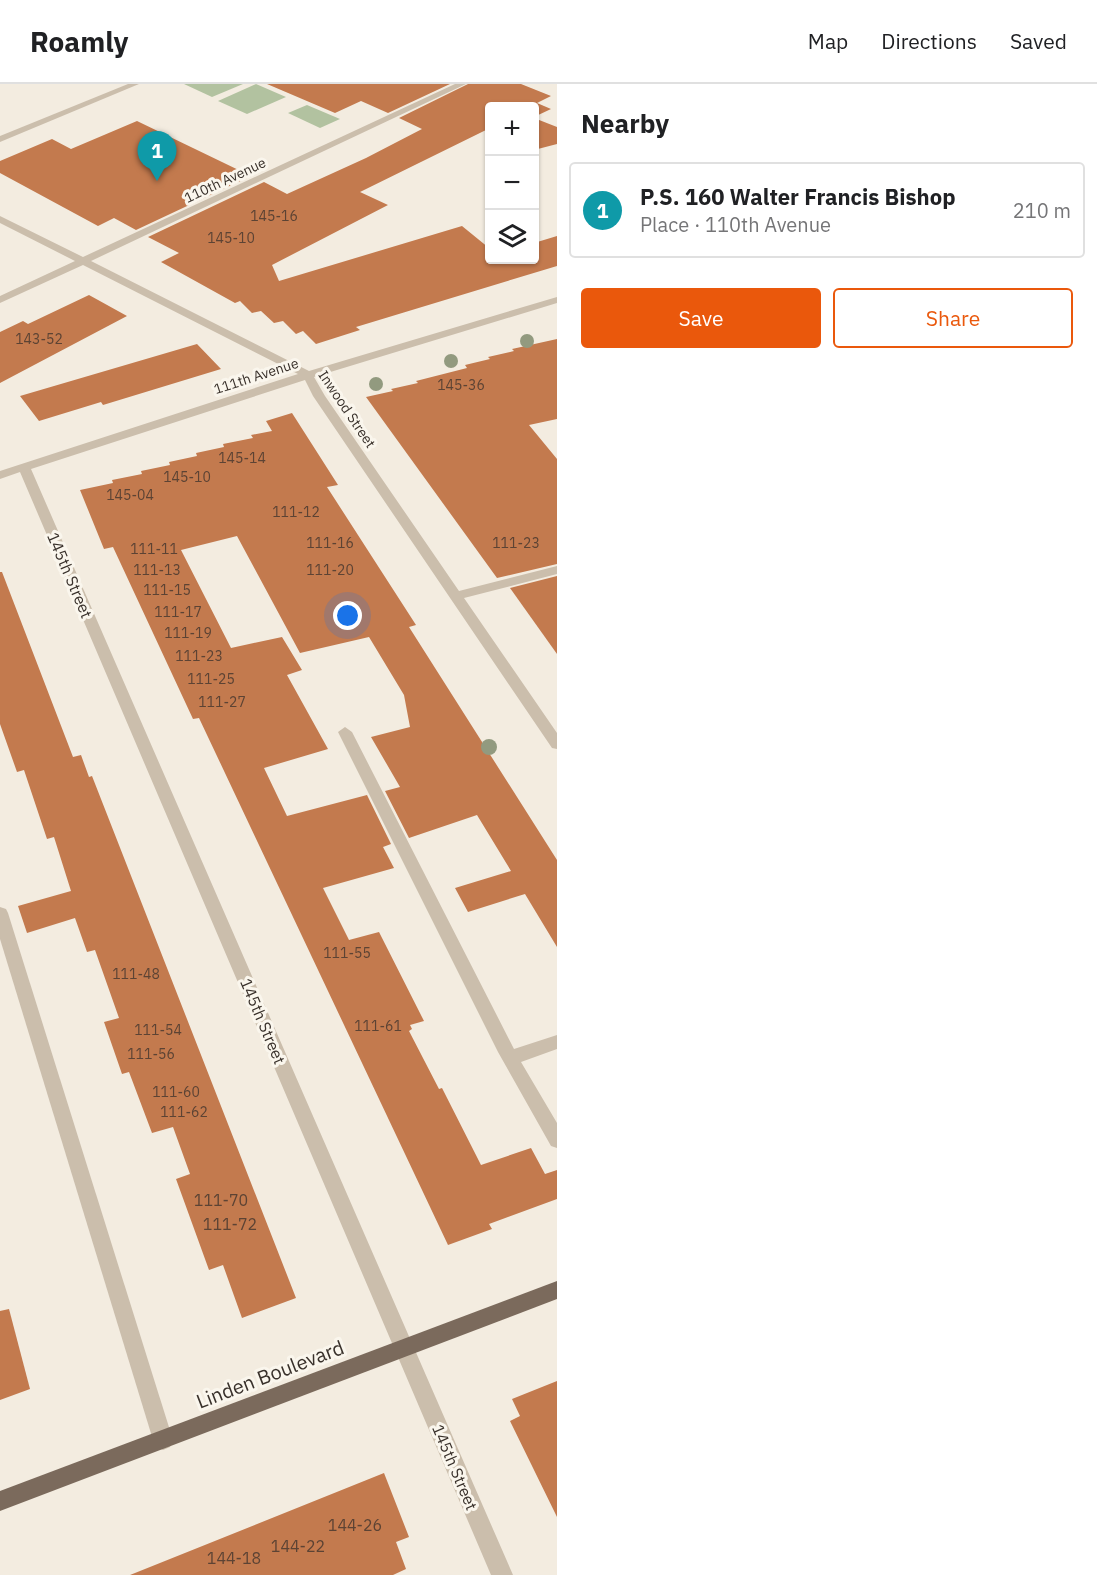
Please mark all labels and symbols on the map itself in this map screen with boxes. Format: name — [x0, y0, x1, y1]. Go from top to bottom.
pin: 1 — [138, 132, 176, 181]
street label: 110th Avenue — [181, 153, 269, 207]
house number: 145-16 — [250, 207, 298, 225]
house number: 145-10 — [207, 229, 255, 247]
house number: 143-52 — [15, 330, 63, 348]
street label: 111th Avenue — [211, 354, 301, 398]
street label: Inwood Street — [314, 367, 380, 451]
house number: 145-36 — [437, 376, 485, 394]
house number: 145-14 — [218, 449, 266, 467]
house number: 145-10 — [163, 468, 211, 486]
house number: 145-04 — [106, 486, 154, 504]
house number: 111-12 — [272, 503, 320, 521]
street label: 145th Street — [43, 529, 97, 621]
house number: 111-16 — [306, 534, 354, 552]
house number: 111-23 — [492, 534, 540, 552]
house number: 111-11 — [130, 540, 178, 558]
house number: 111-13 — [133, 561, 181, 579]
house number: 111-20 — [306, 561, 354, 579]
house number: 111-15 — [143, 581, 191, 599]
your location — [333, 601, 362, 630]
house number: 111-17 — [154, 603, 202, 621]
house number: 111-19 — [164, 624, 212, 642]
house number: 111-23 — [175, 647, 223, 665]
house number: 111-25 — [187, 670, 235, 688]
house number: 111-27 — [198, 693, 246, 711]
house number: 111-55 — [323, 944, 371, 962]
house number: 111-48 — [112, 965, 160, 983]
street label: 145th Street — [236, 975, 290, 1067]
house number: 111-61 — [354, 1017, 402, 1035]
house number: 111-54 — [134, 1021, 182, 1039]
house number: 111-56 — [127, 1045, 175, 1063]
house number: 111-60 — [152, 1083, 200, 1101]
house number: 111-62 — [160, 1103, 208, 1121]
house number: 111-70 — [194, 1190, 248, 1210]
house number: 111-72 — [203, 1214, 257, 1234]
street label: Linden Boulevard — [192, 1333, 348, 1415]
street label: 145th Street — [428, 1421, 482, 1513]
house number: 144-26 — [328, 1515, 382, 1535]
house number: 144-22 — [271, 1536, 325, 1556]
house number: 144-18 — [207, 1548, 261, 1568]

